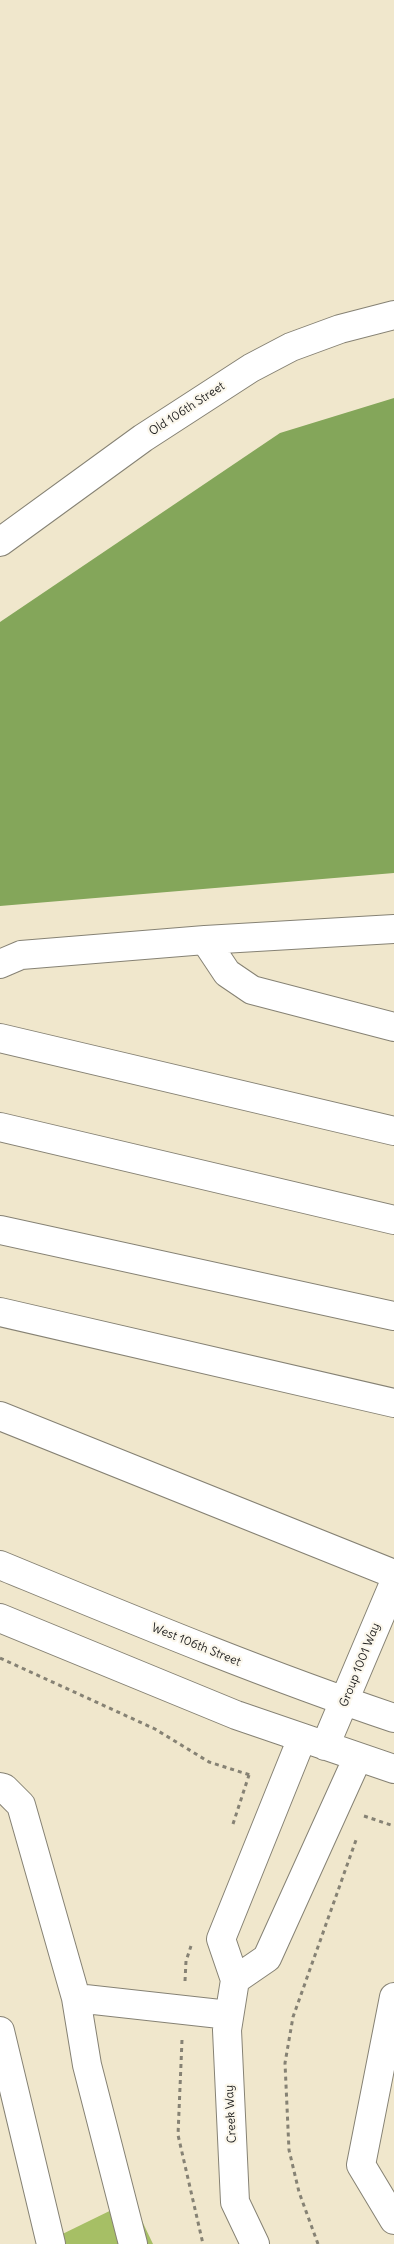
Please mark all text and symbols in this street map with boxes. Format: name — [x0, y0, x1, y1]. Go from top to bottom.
street label: Old 106th Street — [146, 379, 228, 439]
street label: West 106th Street — [149, 1621, 243, 1669]
street label: Group 1001 Way — [337, 1621, 383, 1709]
street label: Creek Way — [222, 2084, 240, 2144]

